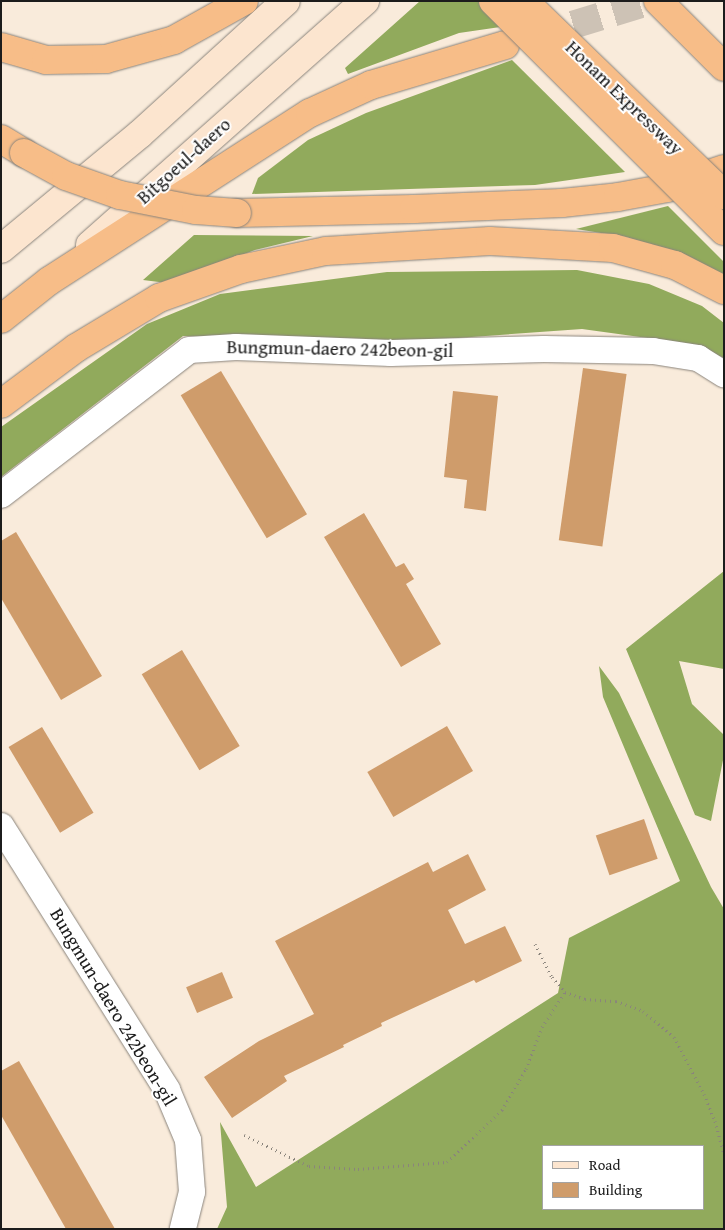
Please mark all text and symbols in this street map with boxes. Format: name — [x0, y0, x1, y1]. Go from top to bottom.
street label: Honam Expressway — [561, 36, 687, 160]
street label: Bitgoeul-daero — [132, 113, 236, 209]
street label: Bungmun-daero 242beon-gil — [226, 336, 454, 362]
street label: Bungmun-daero 242beon-gil — [45, 904, 181, 1110]
legend — [542, 1145, 705, 1210]
text: Road — [589, 1154, 620, 1175]
text: Building — [589, 1179, 642, 1200]

